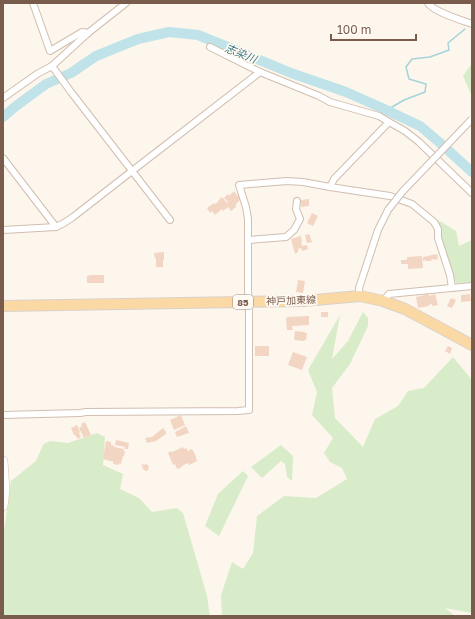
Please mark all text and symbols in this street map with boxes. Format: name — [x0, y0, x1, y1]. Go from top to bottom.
scale bar — [331, 16, 416, 42]
text: 100 m — [337, 22, 371, 37]
water label: 志染川 — [223, 41, 260, 66]
street label: 神戸加東線 — [266, 293, 316, 307]
road number: 85 — [233, 295, 253, 309]

